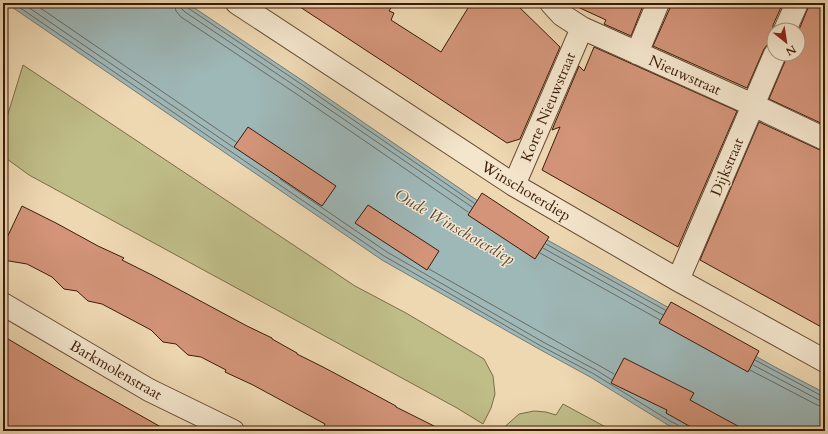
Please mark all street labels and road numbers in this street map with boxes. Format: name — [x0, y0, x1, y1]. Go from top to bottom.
street label: Korte Nieuwstraat — [516, 49, 580, 165]
street label: Nieuwstraat — [646, 50, 724, 100]
street label: Dijkstraat — [706, 135, 748, 199]
street label: Winschoterdiep — [476, 156, 575, 226]
street label: Barkmolenstraat — [66, 336, 166, 405]

